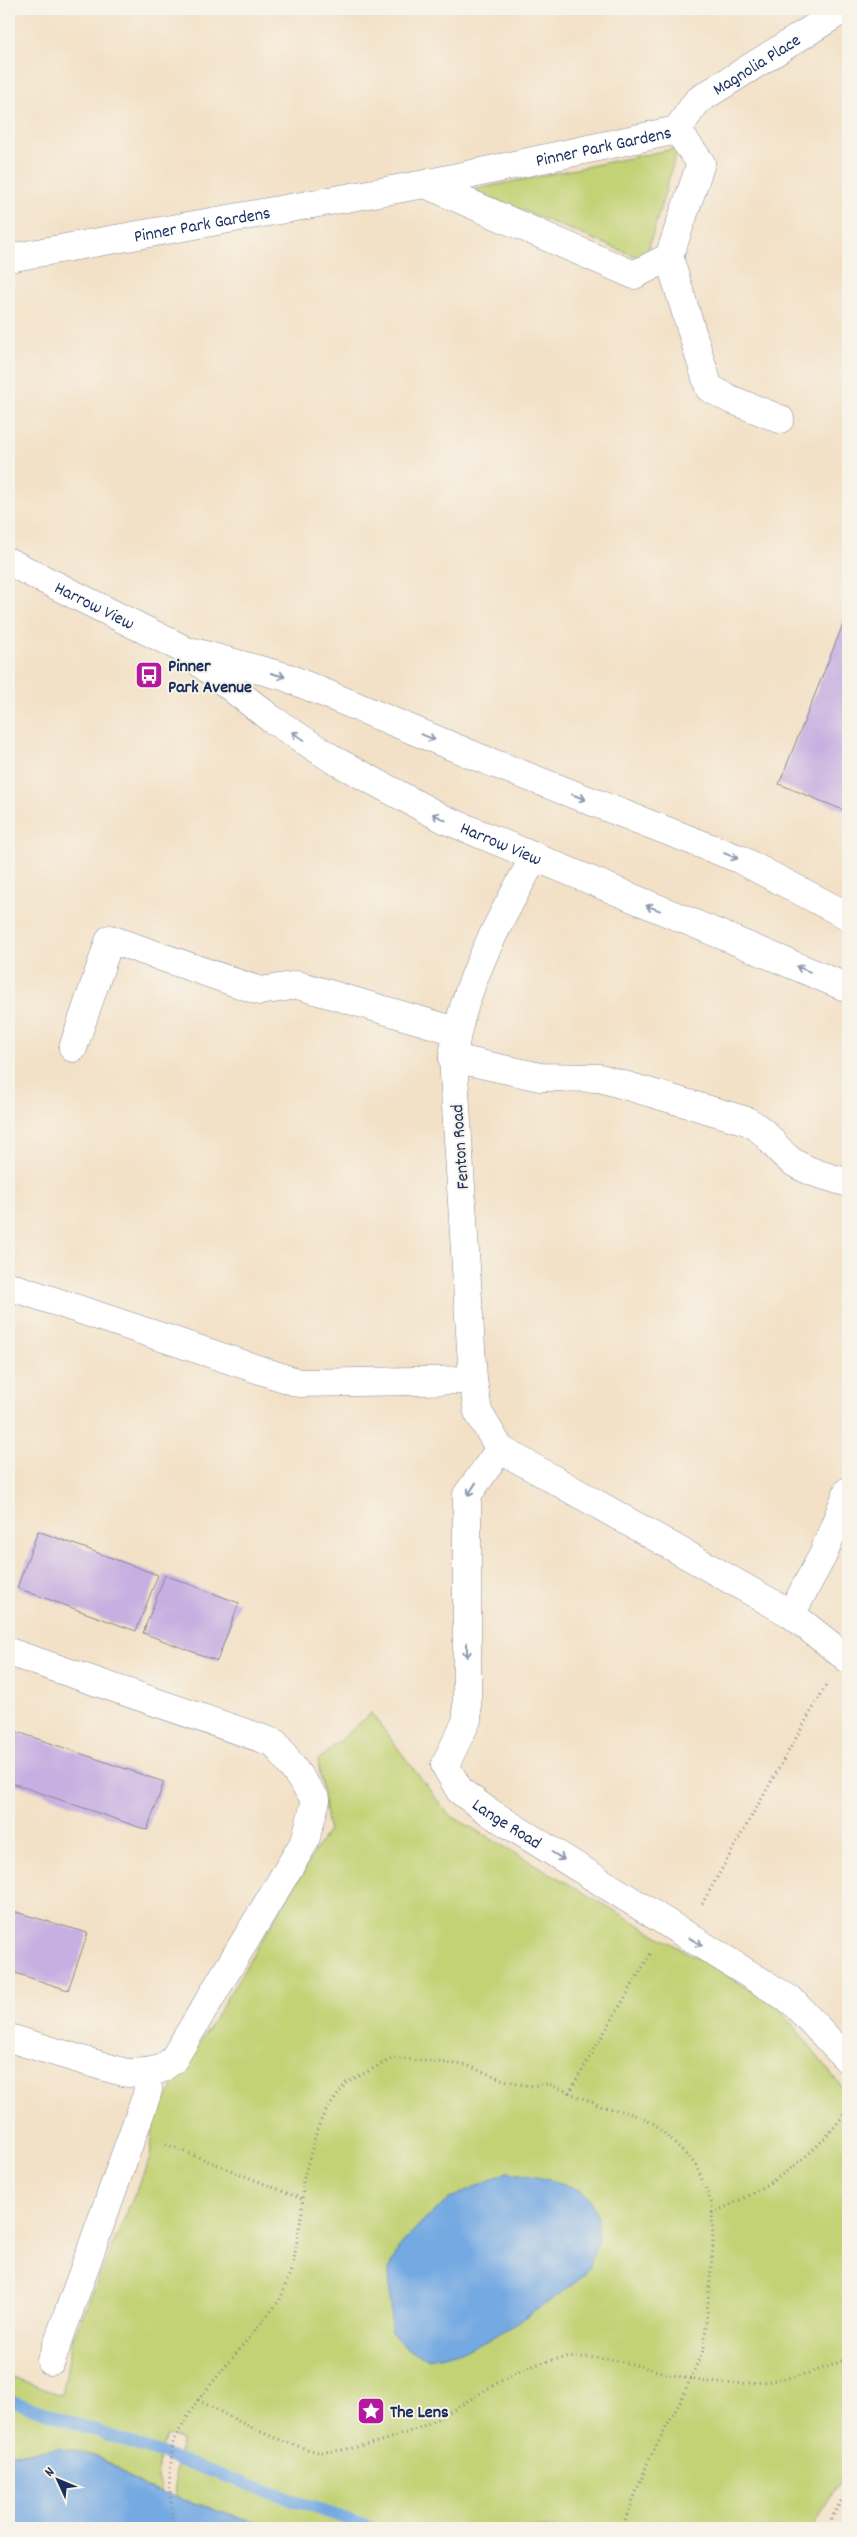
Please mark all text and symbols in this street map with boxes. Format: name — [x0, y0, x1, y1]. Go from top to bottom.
street label: Magnolia Place — [709, 29, 806, 103]
street label: Pinner Park Gardens — [534, 122, 674, 175]
street label: Pinner Park Gardens — [132, 202, 273, 251]
street label: Harrow View — [50, 577, 138, 638]
place label: Pinner Park Avenue — [168, 655, 252, 701]
bus stop icon: Pinner Park Avenue — [134, 660, 164, 690]
one-way arrow — [270, 671, 286, 681]
one-way arrow — [291, 731, 305, 742]
one-way arrow — [420, 732, 435, 742]
one-way arrow — [571, 793, 587, 802]
one-way arrow — [432, 812, 447, 821]
street label: Harrow View — [456, 817, 545, 873]
one-way arrow — [723, 852, 738, 861]
one-way arrow — [646, 903, 661, 912]
one-way arrow — [796, 964, 811, 974]
street label: Fenton Road — [446, 1104, 477, 1190]
one-way arrow — [467, 1482, 477, 1496]
one-way arrow — [462, 1642, 472, 1658]
street label: Lange Road — [466, 1794, 546, 1857]
one-way arrow — [551, 1851, 565, 1861]
one-way arrow — [689, 1937, 703, 1947]
place icon: The Lens — [356, 2396, 386, 2426]
place label: The Lens — [390, 2401, 449, 2426]
north arrow — [32, 2454, 82, 2504]
text: N — [40, 2463, 60, 2482]

